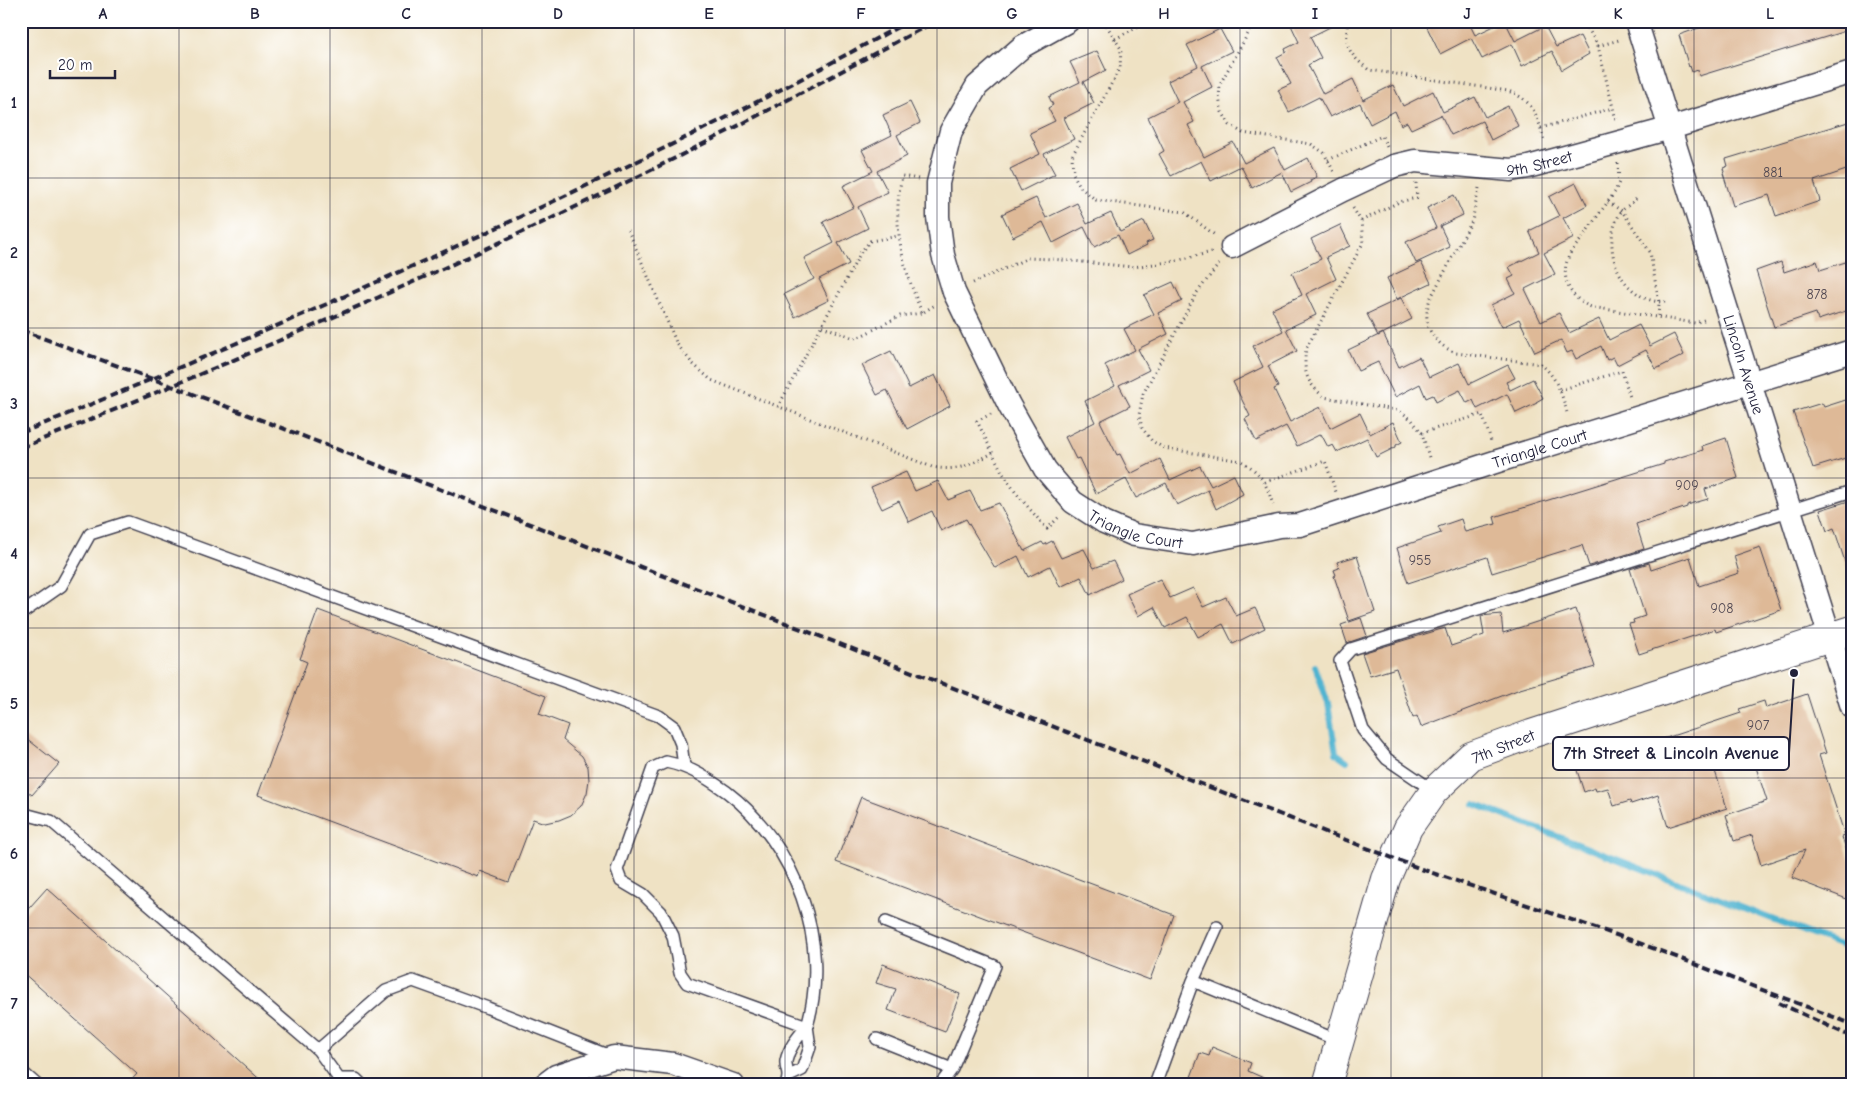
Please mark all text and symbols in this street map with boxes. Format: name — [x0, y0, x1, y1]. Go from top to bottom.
text: A — [99, 5, 108, 23]
text: B — [250, 5, 260, 23]
text: C — [401, 5, 411, 23]
text: D — [553, 5, 563, 23]
text: E — [704, 5, 714, 23]
text: F — [856, 5, 866, 23]
text: G — [1006, 5, 1018, 23]
text: H — [1158, 5, 1170, 23]
text: I — [1312, 5, 1318, 23]
text: J — [1463, 5, 1471, 23]
text: K — [1613, 5, 1623, 23]
text: L — [1766, 5, 1774, 23]
scale bar — [50, 48, 115, 80]
text: 20 m — [58, 56, 92, 74]
text: 1 — [11, 94, 17, 112]
street label: 9th Street — [1505, 147, 1575, 180]
house number: 881 — [1763, 164, 1783, 181]
text: 2 — [10, 244, 18, 262]
house number: 878 — [1807, 286, 1827, 303]
street label: Lincoln Avenue — [1719, 313, 1767, 417]
text: 3 — [10, 395, 18, 413]
street label: Triangle Court — [1490, 426, 1590, 472]
house number: 909 — [1675, 477, 1699, 494]
street label: Triangle Court — [1085, 506, 1184, 552]
text: 4 — [10, 545, 18, 563]
house number: 955 — [1409, 552, 1431, 569]
house number: 908 — [1710, 600, 1734, 617]
text: 5 — [10, 695, 18, 713]
house number: 907 — [1747, 717, 1770, 734]
street label: 7th Street — [1469, 726, 1538, 768]
callout: 7th Street & Lincoln Avenue — [1553, 737, 1789, 770]
text: 7th Street & Lincoln Avenue — [1563, 743, 1779, 764]
text: 6 — [10, 845, 18, 863]
text: 7 — [10, 995, 18, 1013]

